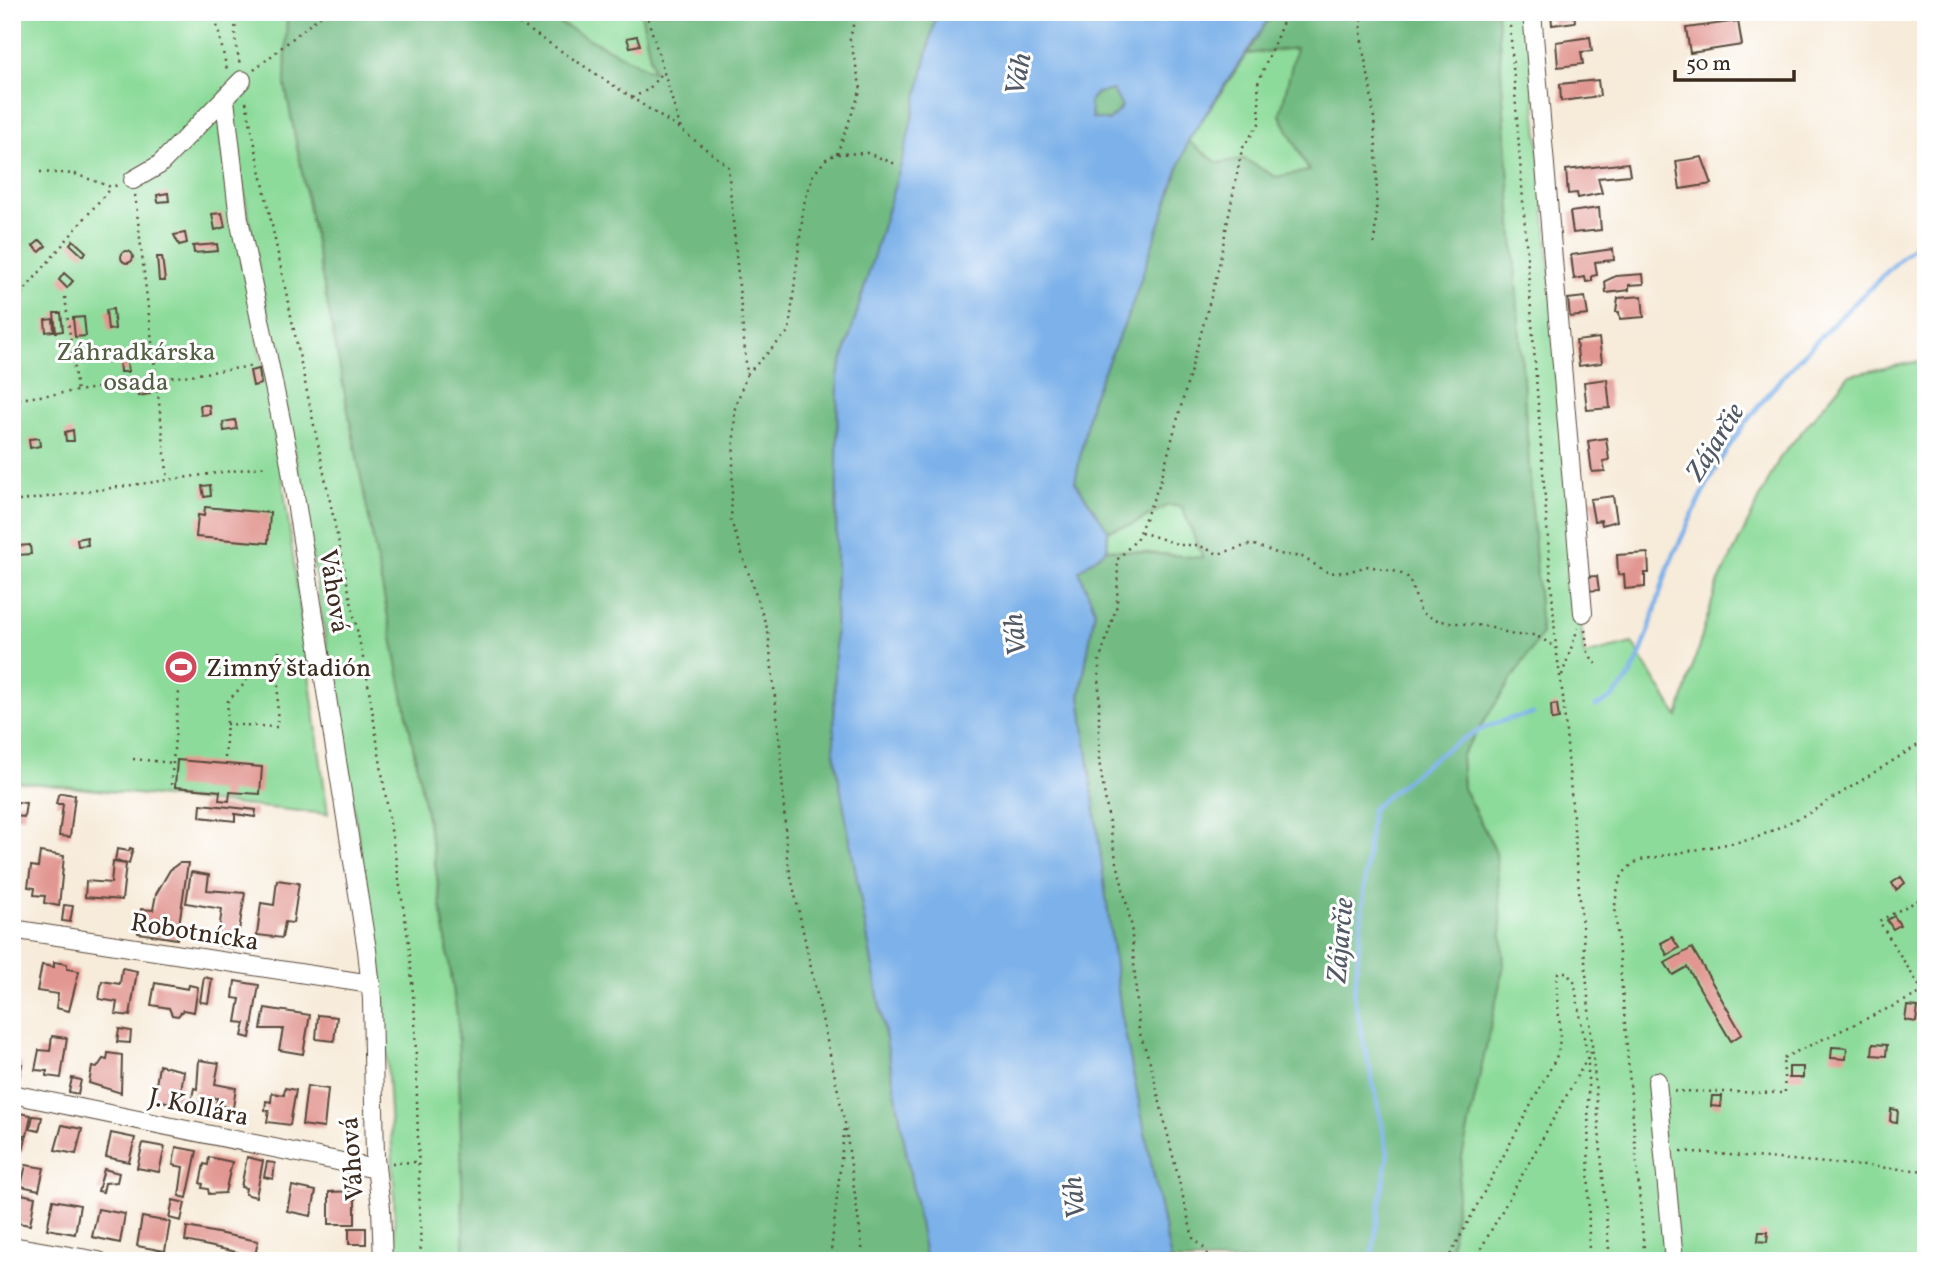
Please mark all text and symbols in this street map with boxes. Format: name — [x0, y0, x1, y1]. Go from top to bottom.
scale bar — [1675, 38, 1794, 82]
water label: Váh — [996, 49, 1043, 100]
text: 50 m — [1686, 50, 1731, 79]
park label: Záhradkárska osada — [56, 335, 216, 401]
water label: Zájarčie — [1676, 396, 1755, 490]
street label: Váhová — [309, 547, 357, 636]
water label: Váh — [995, 611, 1038, 658]
sports icon: Zimný štadión — [162, 648, 200, 686]
place label: Zimný štadión — [206, 651, 371, 687]
water label: Zájarčie — [1318, 896, 1365, 985]
street label: Robotnícka — [128, 905, 261, 961]
street label: J. Kollára — [145, 1080, 252, 1136]
street label: Váhová — [332, 1116, 374, 1202]
water label: Váh — [1054, 1174, 1097, 1221]

